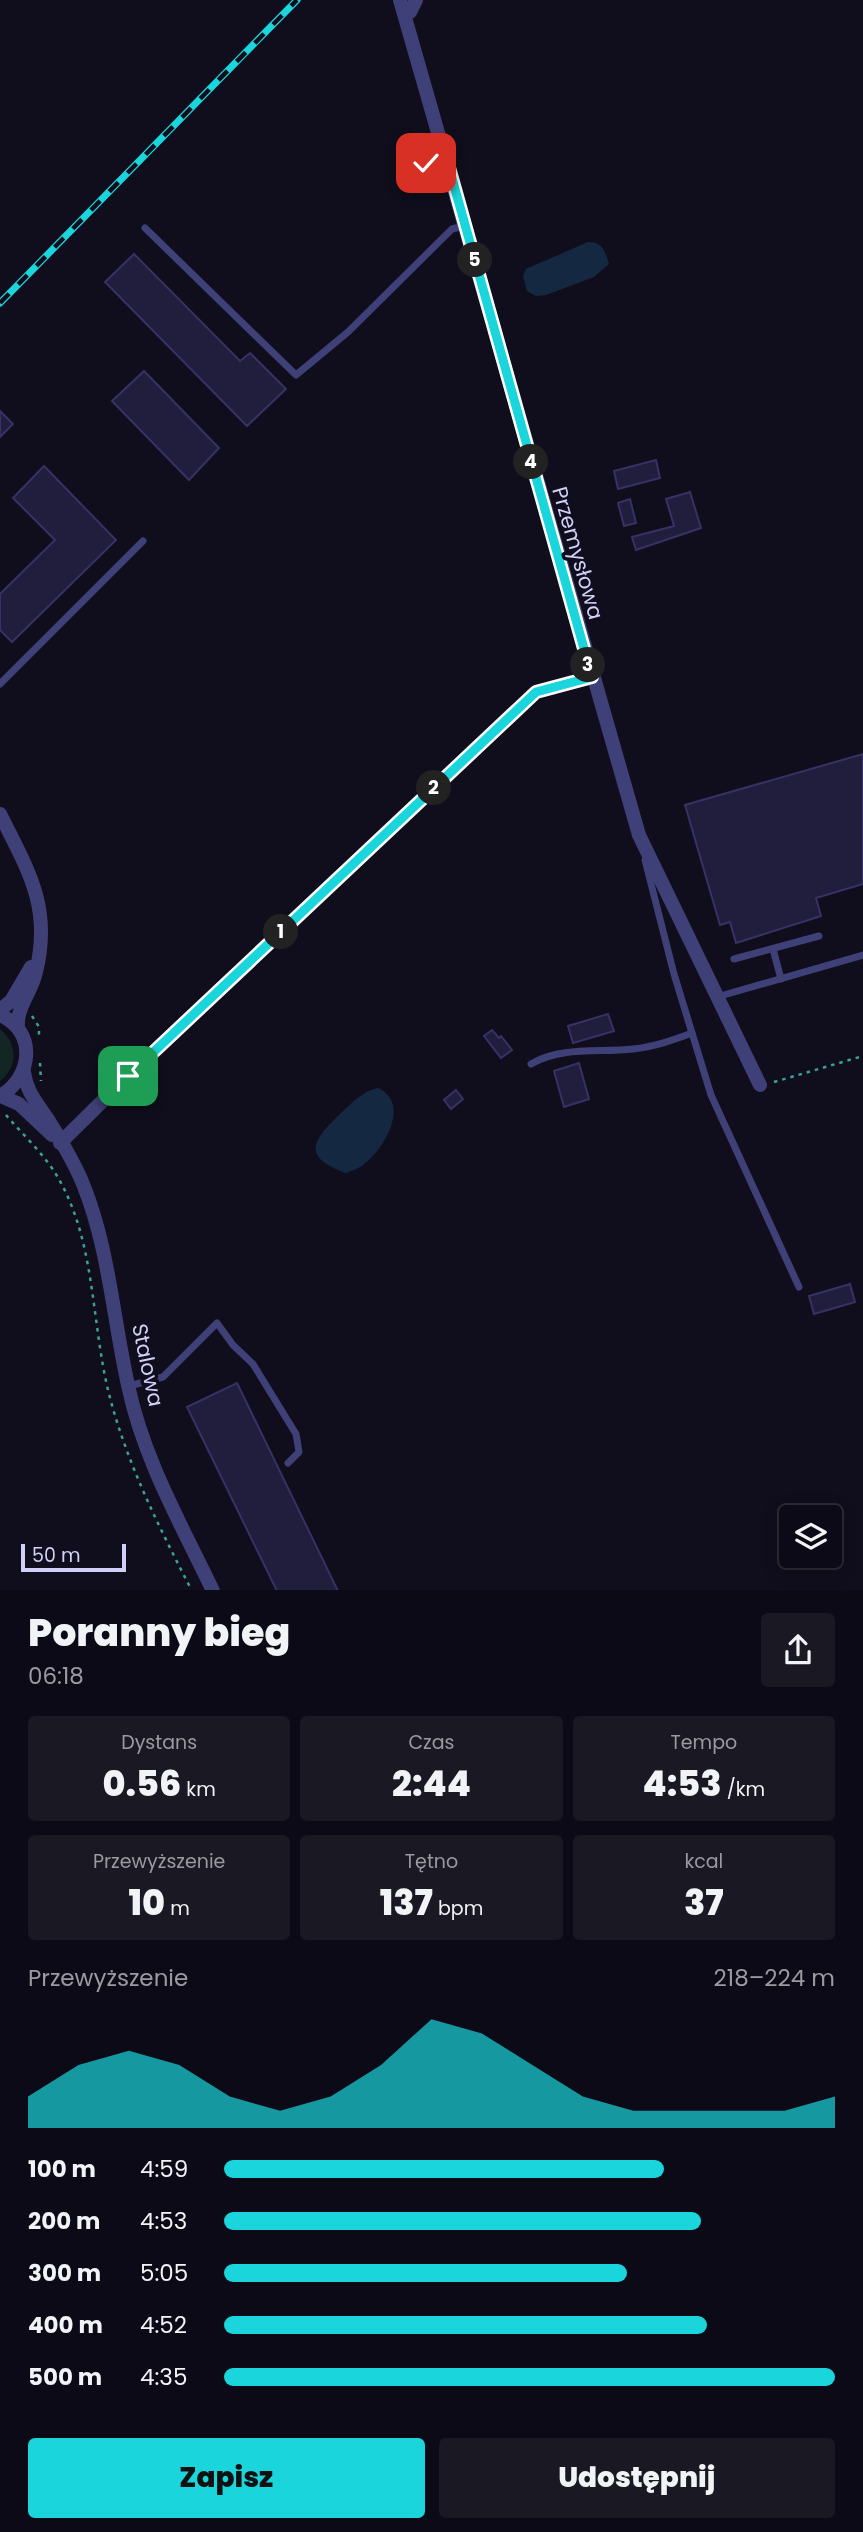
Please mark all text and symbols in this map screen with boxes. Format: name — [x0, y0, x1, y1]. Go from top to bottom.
pin — [396, 133, 456, 193]
icon: check — [407, 144, 445, 182]
pin: 5 — [458, 243, 492, 278]
text: 5 — [468, 246, 481, 273]
pin: 4 — [514, 444, 548, 480]
text: 4 — [524, 448, 537, 475]
street label: Przemysłowa — [545, 483, 611, 623]
pin: 3 — [570, 648, 606, 682]
text: 3 — [582, 651, 593, 678]
pin: 2 — [416, 770, 452, 806]
text: 2 — [428, 774, 439, 801]
pin: 1 — [264, 914, 298, 950]
text: 1 — [277, 918, 284, 945]
pin — [98, 1046, 158, 1106]
icon: arrive — [109, 1057, 147, 1095]
street label: Stalowa — [125, 1321, 171, 1409]
map controls — [779, 1505, 842, 1568]
button: layers — [779, 1505, 842, 1568]
scale bar — [21, 1542, 126, 1573]
text: 50 m — [32, 1542, 81, 1569]
text: Poranny bieg — [28, 1606, 290, 1659]
button: share — [761, 1613, 835, 1687]
text: 06:18 — [28, 1660, 84, 1692]
text: Dystans — [121, 1729, 197, 1756]
text: Czas — [408, 1729, 455, 1756]
text: Tempo — [671, 1729, 737, 1756]
text: 0.56 — [103, 1759, 181, 1808]
text: 2:44 — [392, 1759, 471, 1808]
text: 4:53 — [643, 1759, 722, 1808]
text: km — [181, 1776, 216, 1803]
text: /km — [722, 1776, 765, 1803]
text: Przewyższenie — [93, 1848, 225, 1875]
text: Tętno — [405, 1848, 458, 1875]
text: kcal — [684, 1848, 723, 1875]
text: 10 — [129, 1878, 165, 1927]
text: 137 — [380, 1878, 433, 1927]
text: 37 — [684, 1878, 724, 1927]
text: m — [165, 1895, 190, 1922]
text: bpm — [433, 1895, 483, 1922]
text: Przewyższenie — [28, 1962, 188, 1994]
text: 218–224 m — [714, 1962, 835, 1994]
text: 100 m — [28, 2153, 96, 2185]
text: 4:59 — [140, 2153, 188, 2185]
text: 200 m — [28, 2205, 100, 2237]
text: 4:53 — [140, 2205, 187, 2237]
text: 300 m — [28, 2257, 101, 2289]
text: 5:05 — [140, 2257, 188, 2289]
text: 400 m — [28, 2309, 103, 2341]
text: 4:52 — [140, 2309, 187, 2341]
text: 500 m — [28, 2361, 102, 2393]
text: 4:35 — [140, 2361, 187, 2393]
button: Zapisz — [28, 2438, 425, 2518]
button: Udostępnij — [439, 2438, 835, 2518]

